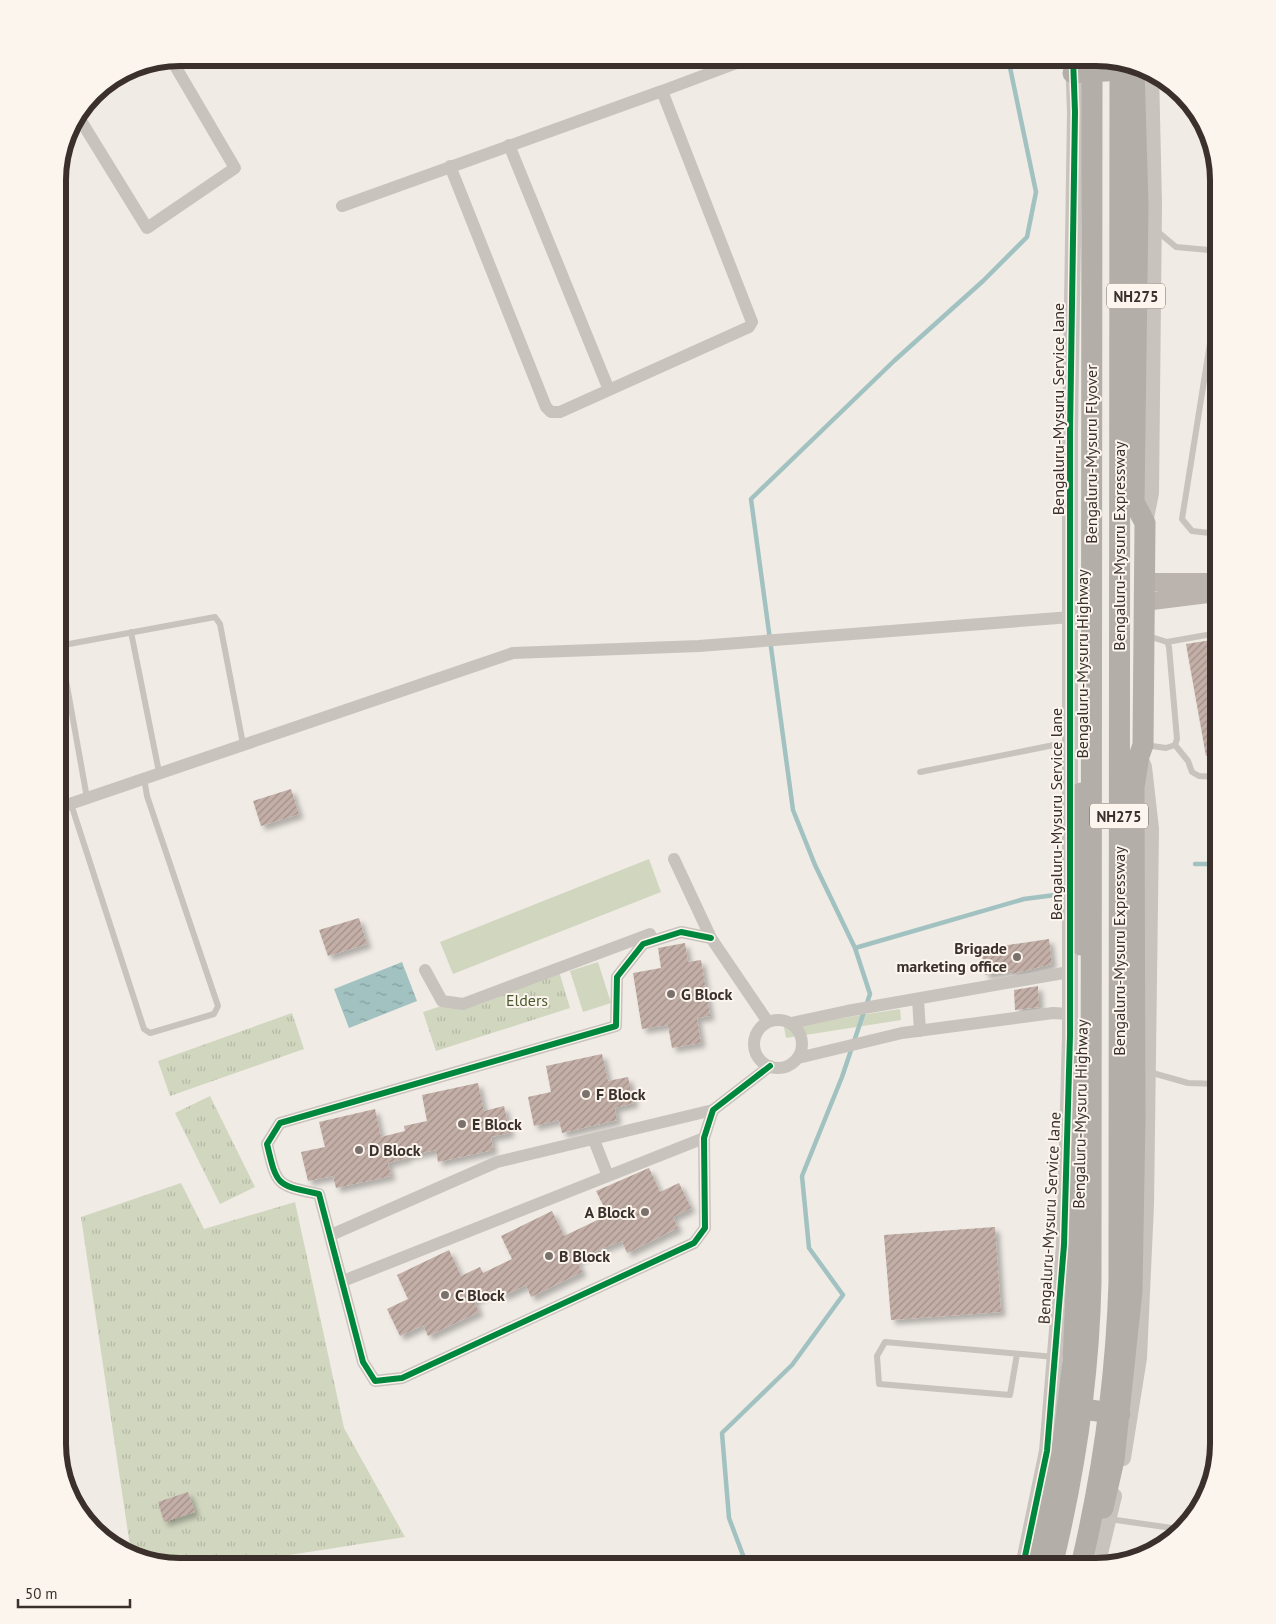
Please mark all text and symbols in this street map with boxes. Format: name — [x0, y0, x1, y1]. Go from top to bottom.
road number: NH275 — [1107, 284, 1165, 308]
street label: Bengaluru-Mysuru Service lane — [1048, 303, 1068, 515]
street label: Bengaluru-Mysuru Flyover — [1081, 364, 1101, 544]
street label: Bengaluru-Mysuru Expressway — [1109, 441, 1129, 651]
street label: Bengaluru-Mysuru Highway — [1072, 569, 1092, 759]
street label: Bengaluru-Mysuru Service lane — [1046, 708, 1066, 920]
road number: NH275 — [1090, 804, 1148, 828]
street label: Bengaluru-Mysuru Expressway — [1109, 846, 1129, 1056]
place label: Brigade marketing office — [896, 938, 1007, 976]
marker: Brigade marketing office — [1011, 951, 1023, 963]
place label: G Block — [681, 984, 732, 1004]
marker: G Block — [665, 988, 677, 1000]
park label: Elders — [506, 990, 548, 1010]
street label: Bengaluru-Mysuru Highway — [1068, 1019, 1092, 1209]
place label: F Block — [596, 1084, 646, 1104]
marker: F Block — [580, 1088, 592, 1100]
street label: Bengaluru-Mysuru Service lane — [1033, 1111, 1065, 1325]
place label: E Block — [472, 1114, 522, 1134]
marker: E Block — [456, 1118, 468, 1130]
place label: D Block — [369, 1140, 421, 1160]
marker: D Block — [353, 1144, 365, 1156]
place label: A Block — [584, 1202, 635, 1222]
marker: A Block — [639, 1206, 651, 1218]
place label: B Block — [559, 1246, 610, 1266]
marker: B Block — [543, 1250, 555, 1262]
place label: C Block — [455, 1285, 505, 1305]
marker: C Block — [439, 1289, 451, 1301]
scale bar — [18, 1576, 130, 1608]
text: 50 m — [25, 1584, 58, 1603]

